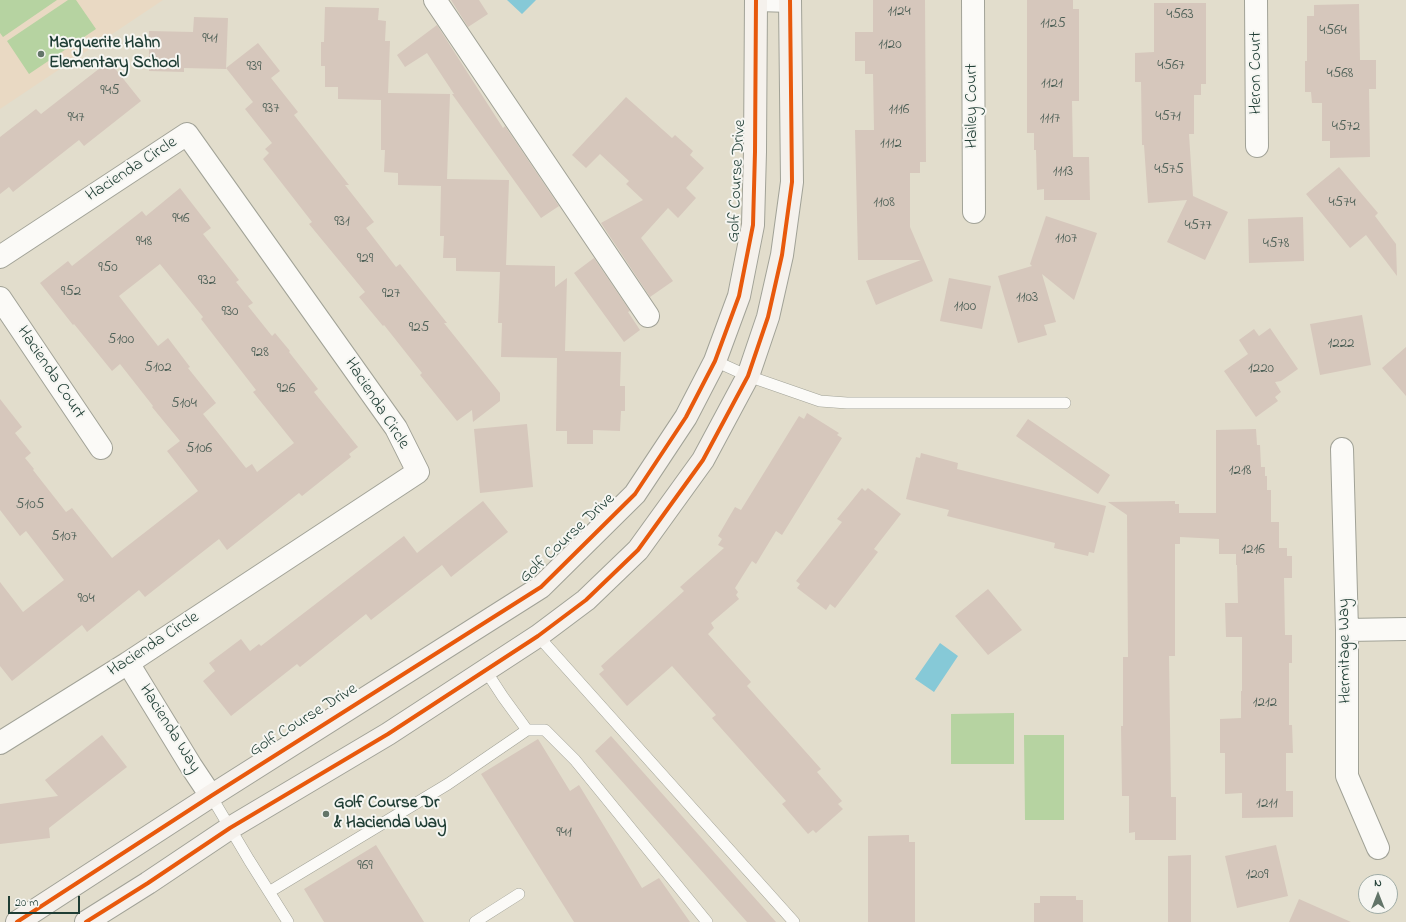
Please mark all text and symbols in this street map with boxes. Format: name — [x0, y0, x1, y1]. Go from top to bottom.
house number: 1124 — [887, 4, 911, 22]
house number: 4563 — [1166, 7, 1194, 25]
house number: 1125 — [1040, 16, 1066, 34]
house number: 4564 — [1319, 23, 1347, 41]
house number: 941 — [202, 31, 218, 49]
street label: Heron Court — [1247, 31, 1267, 115]
place label: Marguerite Hahn Elementary School — [49, 34, 179, 74]
house number: 1120 — [878, 37, 902, 55]
marker: Marguerite Hahn Elementary School — [36, 49, 46, 59]
house number: 4567 — [1157, 58, 1185, 76]
house number: 939 — [246, 59, 262, 77]
street label: Hailey Court — [963, 63, 983, 149]
house number: 4568 — [1327, 66, 1353, 84]
house number: 1121 — [1041, 76, 1063, 94]
house number: 945 — [100, 83, 120, 101]
house number: 937 — [263, 101, 279, 119]
house number: 1116 — [889, 102, 909, 120]
house number: 4571 — [1155, 109, 1181, 127]
house number: 947 — [68, 110, 84, 128]
house number: 1117 — [1040, 111, 1060, 129]
street label: Golf Course Drive — [725, 119, 751, 243]
house number: 4572 — [1332, 119, 1360, 137]
street label: Hacienda Circle — [83, 133, 181, 207]
house number: 1112 — [880, 136, 902, 154]
house number: 4575 — [1154, 162, 1184, 180]
house number: 1113 — [1053, 164, 1073, 182]
house number: 1108 — [873, 195, 895, 213]
house number: 4574 — [1328, 195, 1356, 213]
house number: 946 — [172, 211, 190, 229]
house number: 931 — [334, 214, 350, 232]
house number: 4577 — [1184, 218, 1212, 236]
house number: 1107 — [1055, 231, 1077, 249]
house number: 948 — [136, 234, 152, 252]
house number: 4578 — [1263, 236, 1289, 254]
house number: 929 — [357, 251, 373, 269]
house number: 950 — [98, 260, 118, 278]
house number: 932 — [198, 273, 216, 291]
house number: 952 — [61, 284, 81, 302]
house number: 927 — [382, 286, 400, 304]
house number: 1103 — [1016, 290, 1038, 308]
house number: 1100 — [954, 299, 976, 317]
house number: 930 — [221, 304, 239, 322]
house number: 925 — [409, 320, 429, 338]
street label: Hacienda Court — [11, 323, 89, 423]
house number: 5100 — [108, 332, 134, 350]
house number: 1222 — [1327, 336, 1355, 354]
house number: 928 — [251, 345, 269, 363]
street label: Hacienda Circle — [339, 355, 413, 453]
house number: 5102 — [144, 360, 172, 378]
house number: 1220 — [1248, 361, 1274, 379]
house number: 926 — [277, 381, 295, 399]
house number: 5104 — [171, 396, 197, 414]
house number: 5106 — [186, 441, 212, 459]
house number: 1218 — [1229, 463, 1251, 481]
street label: Golf Course Drive — [516, 490, 620, 588]
house number: 5105 — [16, 497, 44, 515]
house number: 5107 — [51, 529, 77, 547]
house number: 1216 — [1241, 542, 1265, 560]
house number: 904 — [77, 591, 95, 609]
street label: Hermitage Way — [1335, 598, 1357, 704]
street label: Hacienda Circle — [105, 608, 203, 682]
street label: Golf Course Drive — [246, 680, 362, 762]
street label: Hacienda Way — [134, 681, 204, 777]
house number: 1212 — [1253, 695, 1277, 713]
place label: Golf Course Dr & Hacienda Way — [334, 794, 446, 834]
house number: 1211 — [1256, 796, 1278, 814]
marker: Golf Course Dr & Hacienda Way — [321, 809, 331, 819]
house number: 941 — [556, 825, 572, 843]
house number: 969 — [357, 858, 373, 876]
house number: 1209 — [1245, 867, 1269, 885]
north arrow — [1358, 874, 1398, 914]
text: N — [1374, 875, 1382, 891]
scale bar — [10, 888, 82, 914]
text: 20 m — [15, 894, 38, 912]

